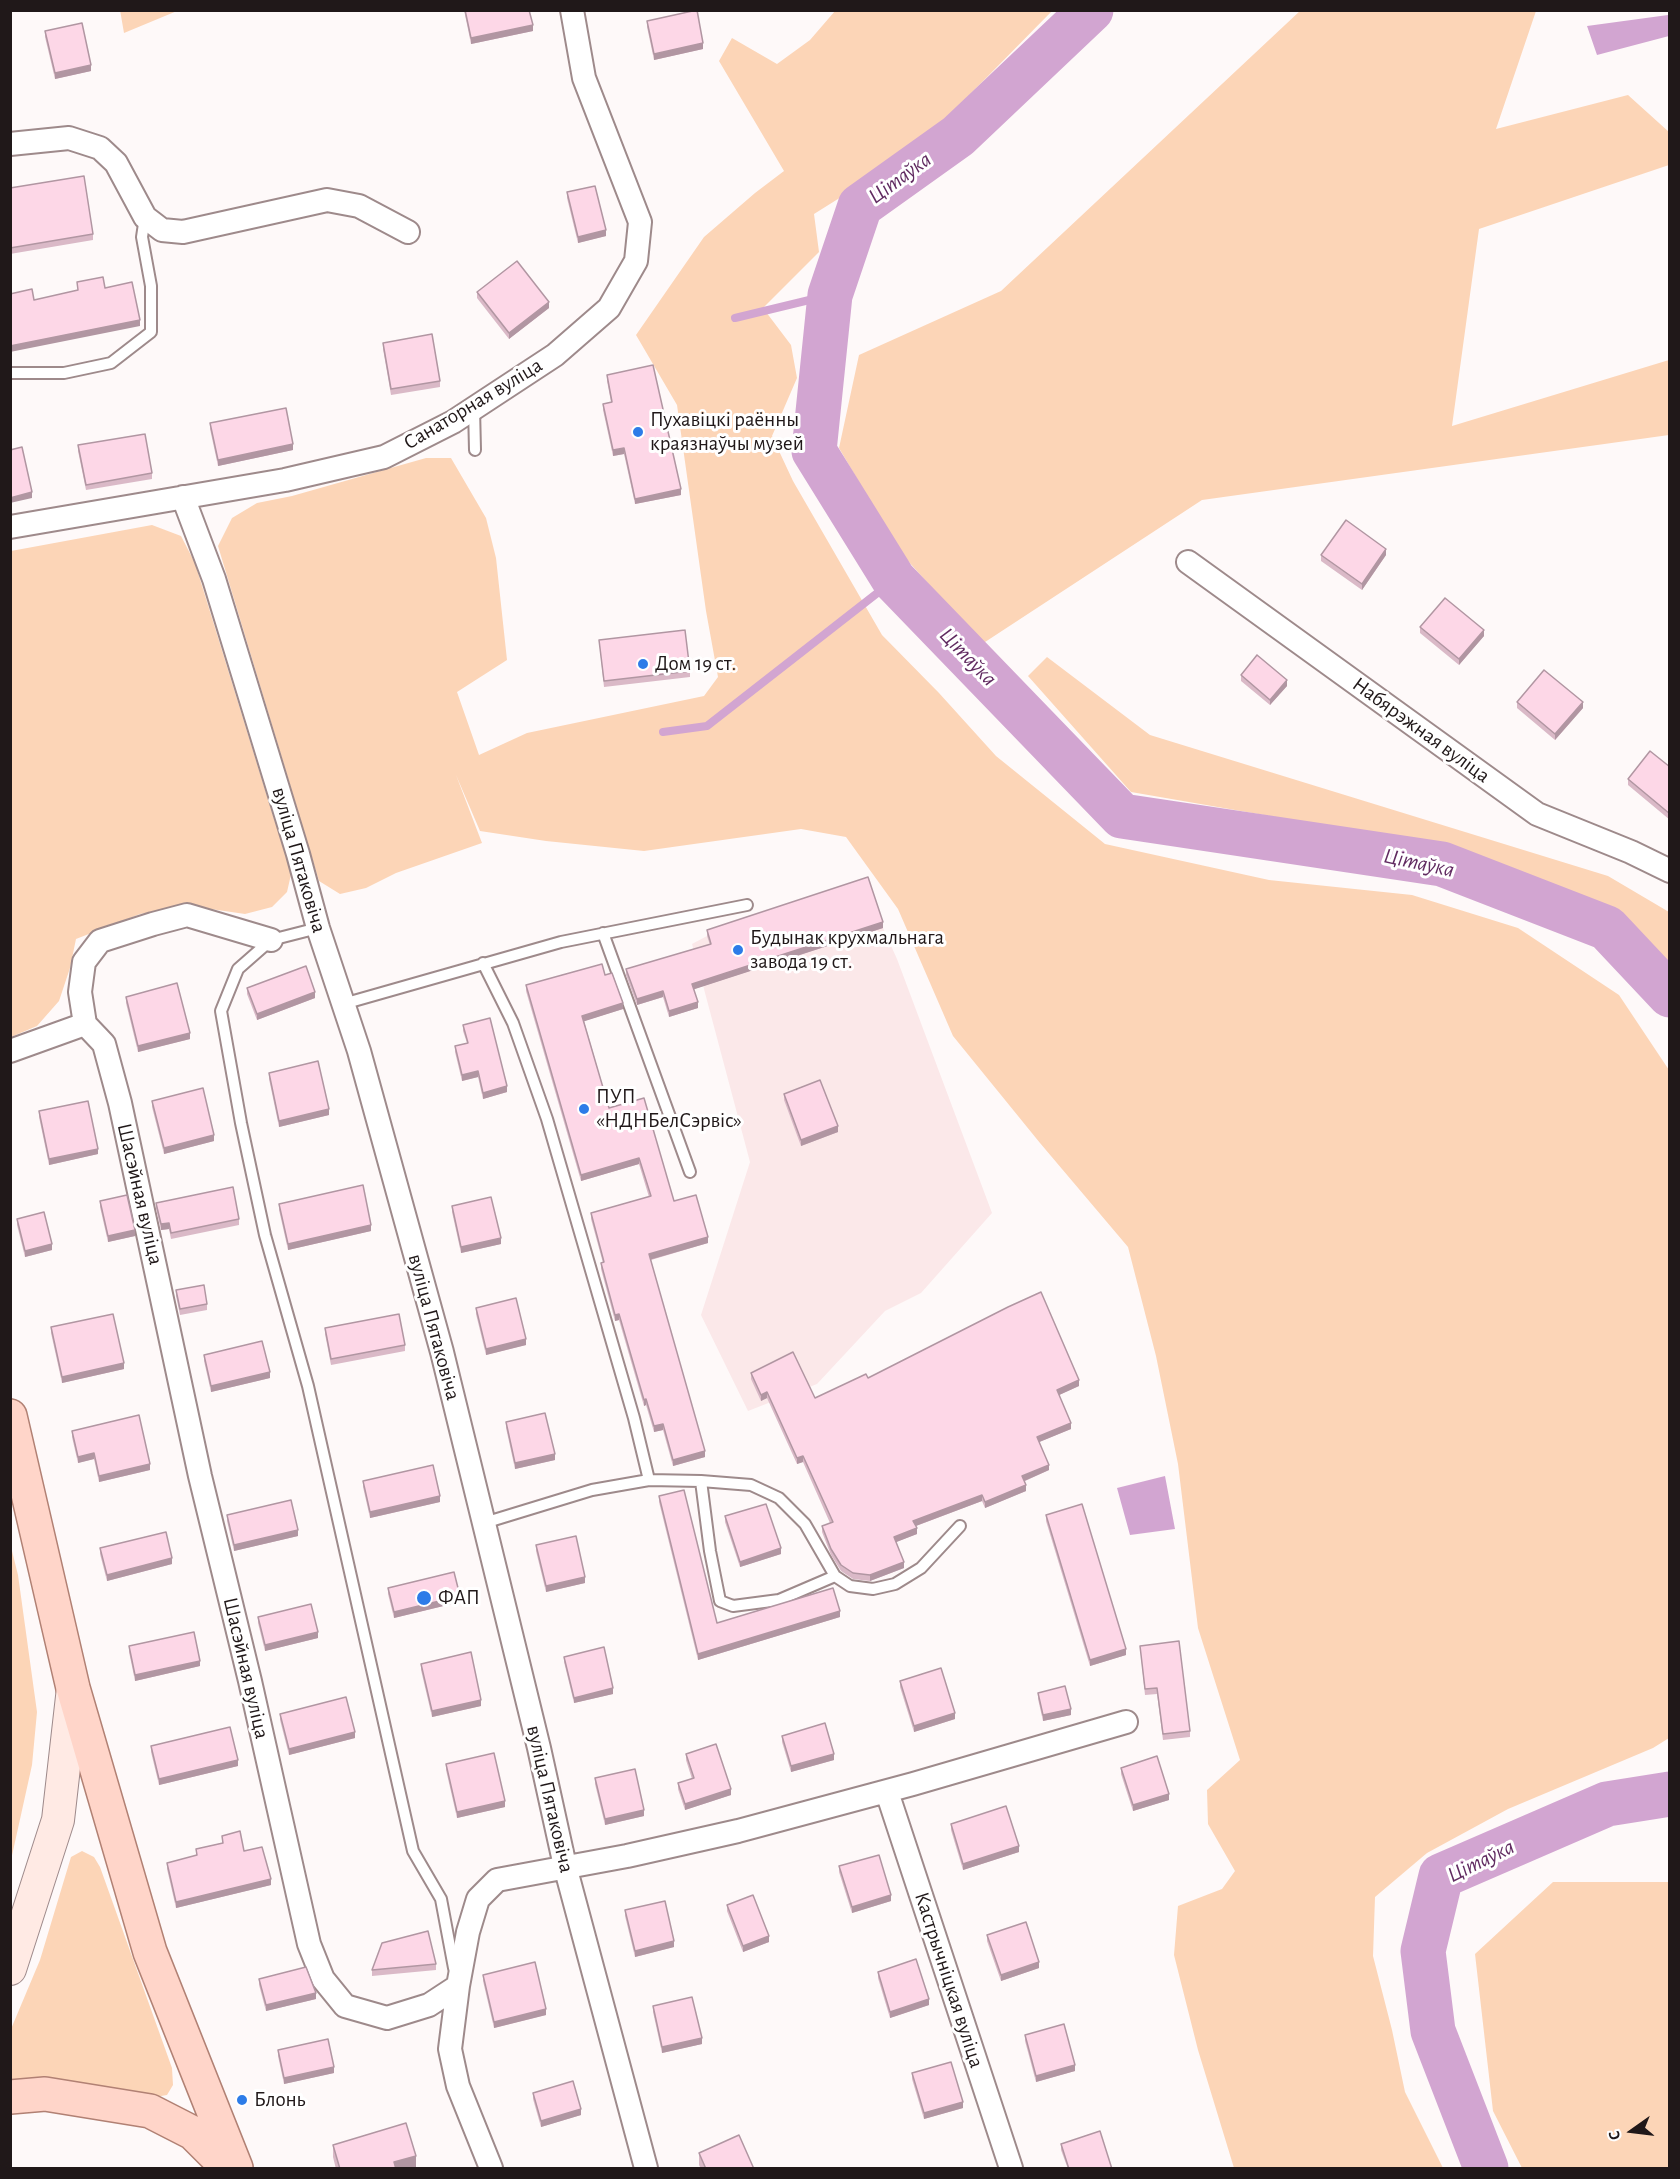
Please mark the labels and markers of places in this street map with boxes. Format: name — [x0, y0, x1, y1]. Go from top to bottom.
place label: Пухавіцкі раённы краязнаўчы музей — [650, 407, 804, 457]
marker: Пухавіцкі раённы краязнаўчы музей — [631, 425, 645, 439]
place label: Дом 19 ст. — [655, 651, 736, 677]
marker: Дом 19 ст. — [636, 657, 650, 671]
place label: Будынак крухмальнага завода 19 ст. — [750, 925, 944, 975]
marker: Будынак крухмальнага завода 19 ст. — [731, 943, 745, 957]
place label: ПУП «НДНБелСэрвіс» — [596, 1084, 742, 1134]
marker: ПУП «НДНБелСэрвіс» — [577, 1102, 591, 1116]
place label: ФАП — [438, 1585, 480, 1611]
marker: ФАП — [415, 1589, 433, 1607]
place label: Блонь — [254, 2087, 305, 2113]
marker: Блонь — [235, 2093, 249, 2107]

